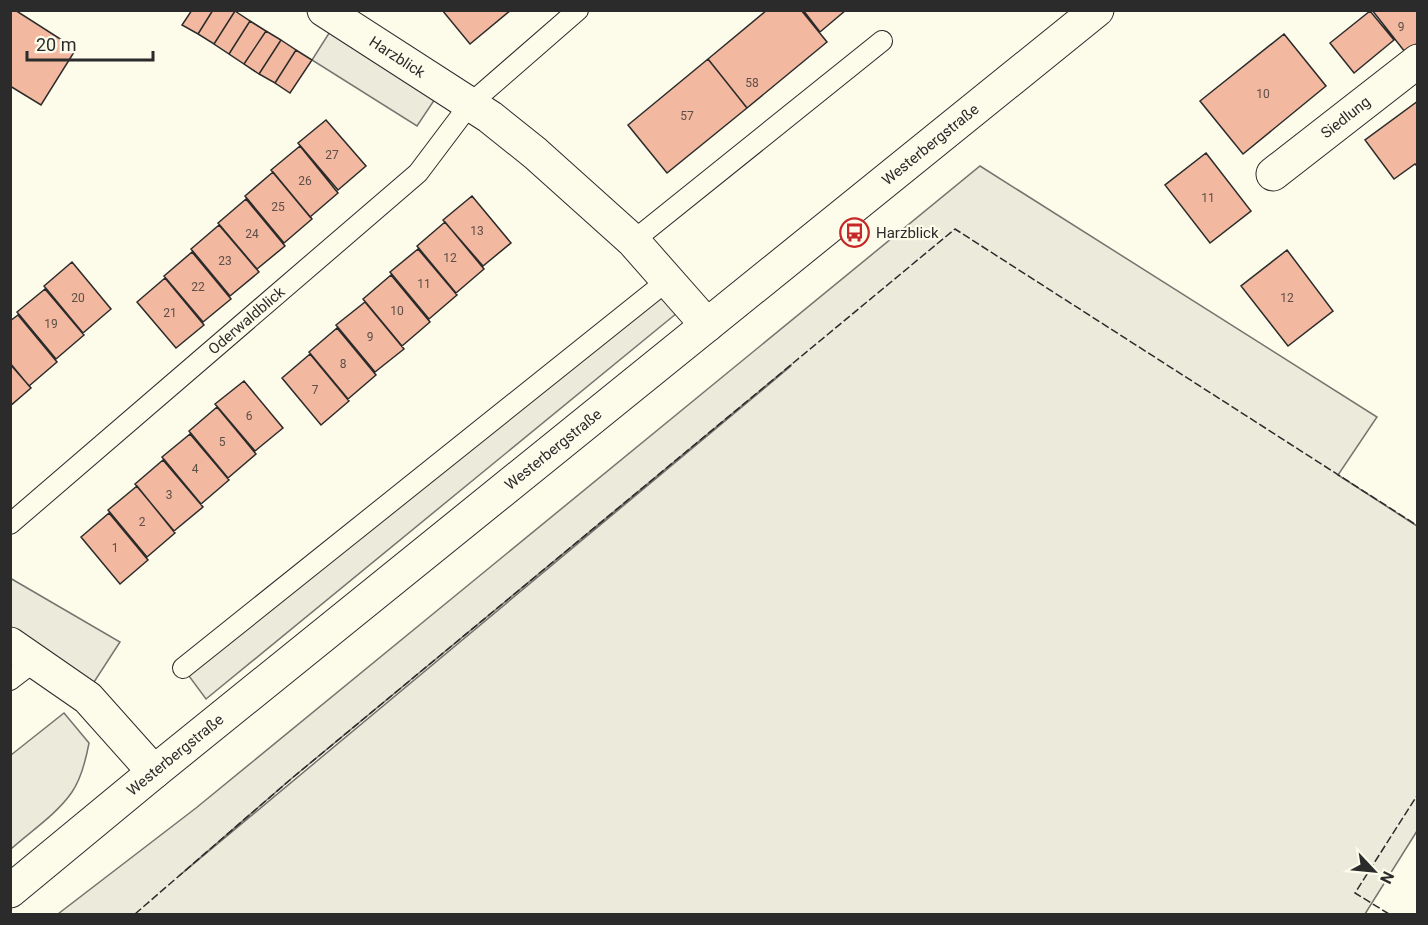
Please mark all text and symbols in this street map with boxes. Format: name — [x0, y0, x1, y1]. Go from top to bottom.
house number: 9 — [1398, 20, 1404, 34]
scale bar — [27, 24, 153, 62]
street label: Harzblick — [366, 33, 429, 82]
text: 20 m — [36, 34, 76, 55]
house number: 58 — [745, 76, 759, 90]
house number: 10 — [1256, 87, 1270, 101]
street label: Siedlung — [1317, 93, 1374, 142]
street label: Westerbergstraße — [878, 100, 982, 189]
house number: 57 — [680, 109, 694, 123]
house number: 27 — [325, 148, 339, 162]
house number: 26 — [298, 174, 312, 188]
house number: 11 — [1201, 191, 1215, 205]
house number: 25 — [271, 200, 285, 214]
bus stop icon: Harzblick — [839, 217, 871, 249]
house number: 13 — [470, 224, 484, 238]
place label: Harzblick — [876, 224, 939, 242]
house number: 24 — [245, 227, 259, 241]
house number: 12 — [443, 251, 457, 265]
house number: 23 — [218, 254, 232, 268]
house number: 11 — [417, 277, 431, 291]
house number: 22 — [191, 280, 205, 294]
street label: Oderwaldblick — [205, 283, 289, 358]
house number: 20 — [71, 291, 85, 305]
house number: 12 — [1280, 291, 1294, 305]
house number: 10 — [390, 304, 404, 318]
house number: 21 — [163, 306, 177, 320]
house number: 19 — [44, 317, 58, 331]
house number: 9 — [367, 330, 373, 344]
house number: 8 — [340, 357, 347, 371]
house number: 7 — [312, 383, 319, 397]
street label: Westerbergstraße — [501, 405, 605, 494]
house number: 6 — [246, 409, 253, 423]
house number: 5 — [219, 435, 226, 449]
house number: 4 — [192, 462, 199, 476]
house number: 3 — [166, 488, 172, 502]
house number: 2 — [139, 515, 146, 529]
house number: 1 — [112, 541, 118, 555]
street label: Westerbergstraße — [123, 710, 227, 800]
north arrow — [1344, 841, 1404, 901]
text: N — [1376, 868, 1398, 887]

